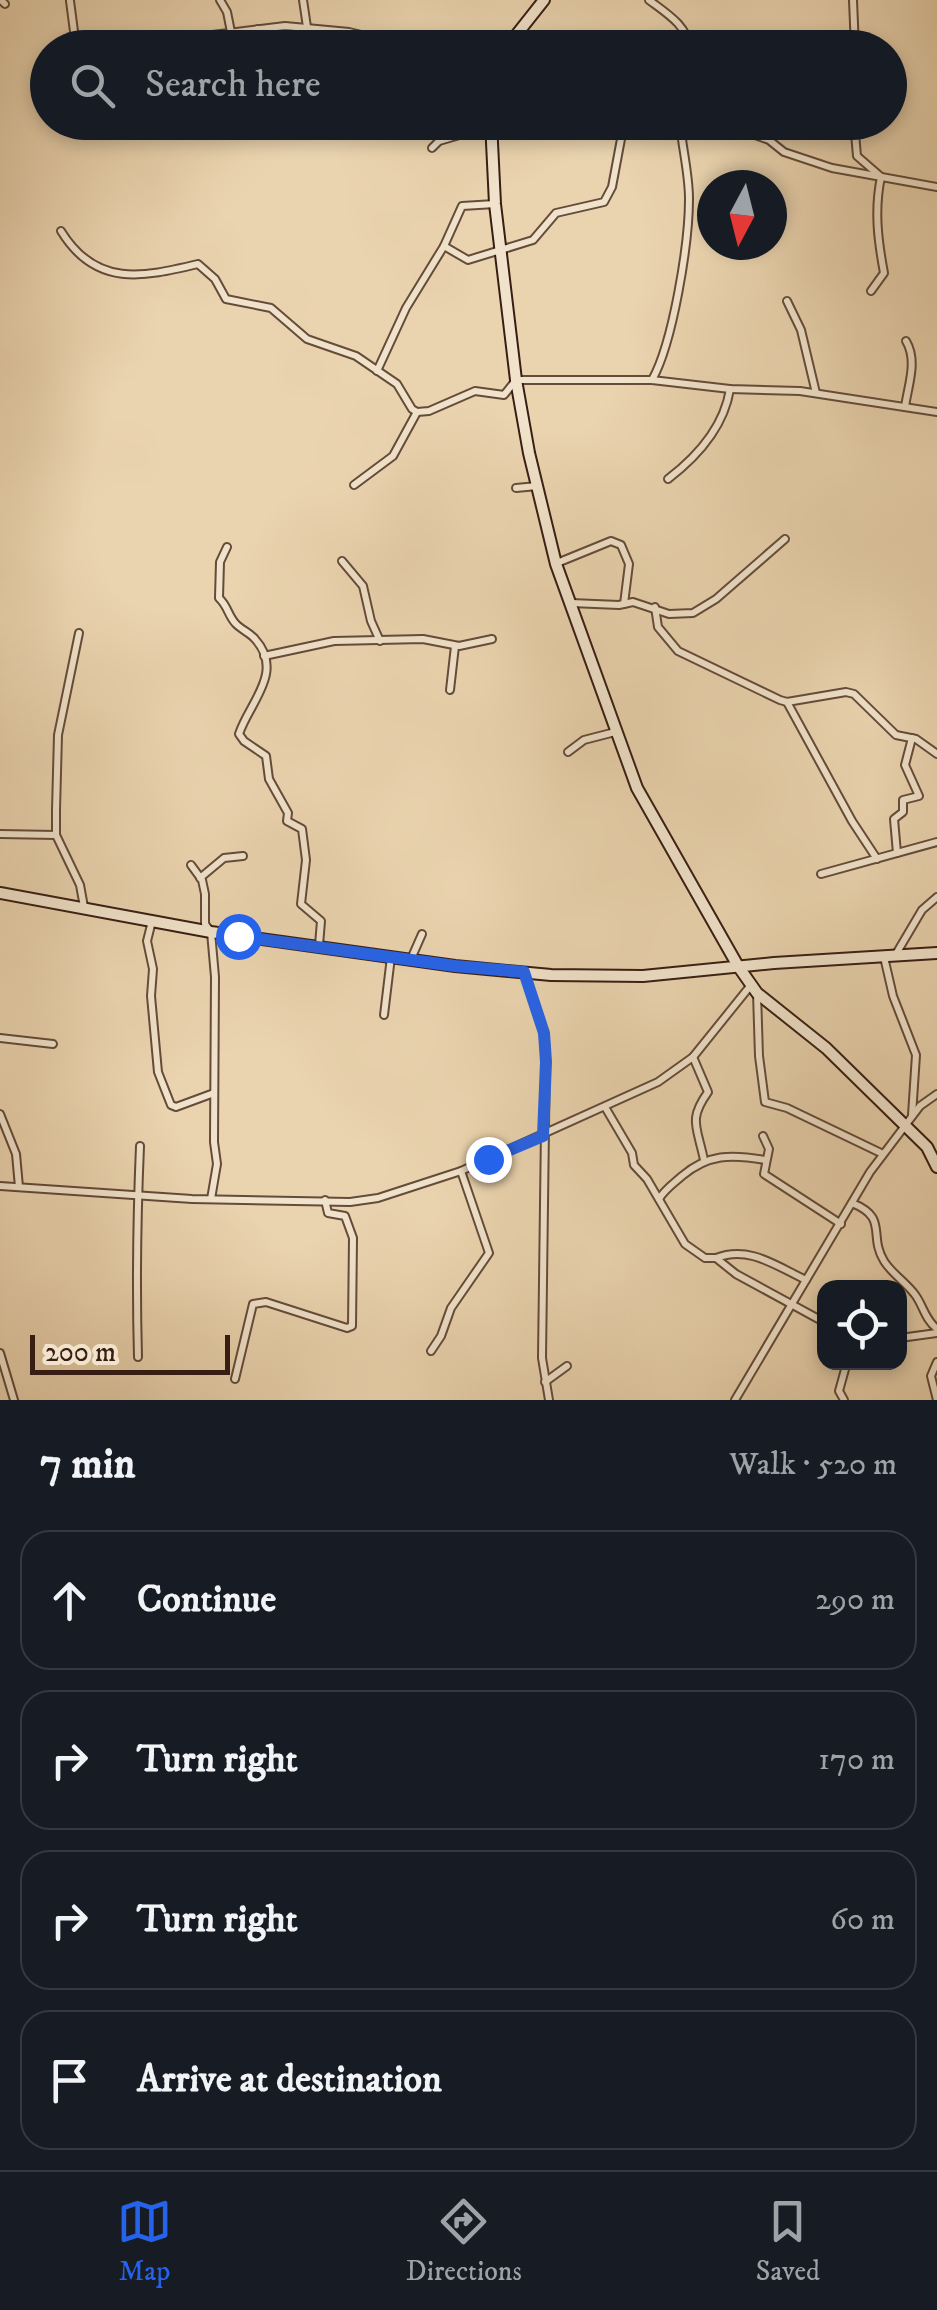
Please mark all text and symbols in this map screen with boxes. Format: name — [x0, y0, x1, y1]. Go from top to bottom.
search box — [30, 30, 907, 140]
icon: search — [65, 58, 120, 113]
text: Search here — [145, 61, 321, 109]
north arrow — [697, 170, 787, 260]
route start — [216, 914, 262, 960]
route end — [466, 1137, 512, 1183]
map controls — [817, 1280, 907, 1370]
button: locate — [817, 1280, 907, 1370]
scale bar — [30, 1330, 230, 1374]
text: 200 m — [45, 1335, 116, 1370]
text: 7 min — [40, 1439, 135, 1491]
text: Walk · 520 m — [729, 1445, 897, 1485]
icon: ahead — [42, 1573, 97, 1628]
text: Continue — [137, 1576, 276, 1624]
text: 290 m — [815, 1580, 895, 1620]
icon: right — [42, 1733, 97, 1788]
text: Turn right — [137, 1736, 298, 1784]
text: 170 m — [818, 1740, 895, 1780]
icon: right — [42, 1893, 97, 1948]
text: Turn right — [137, 1896, 298, 1944]
text: 60 m — [830, 1900, 895, 1940]
icon: arrive — [42, 2053, 97, 2108]
text: Arrive at destination — [137, 2056, 442, 2104]
tab: Map — [117, 2194, 172, 2289]
tab: Directions — [406, 2194, 522, 2289]
tab: Saved — [756, 2194, 820, 2289]

